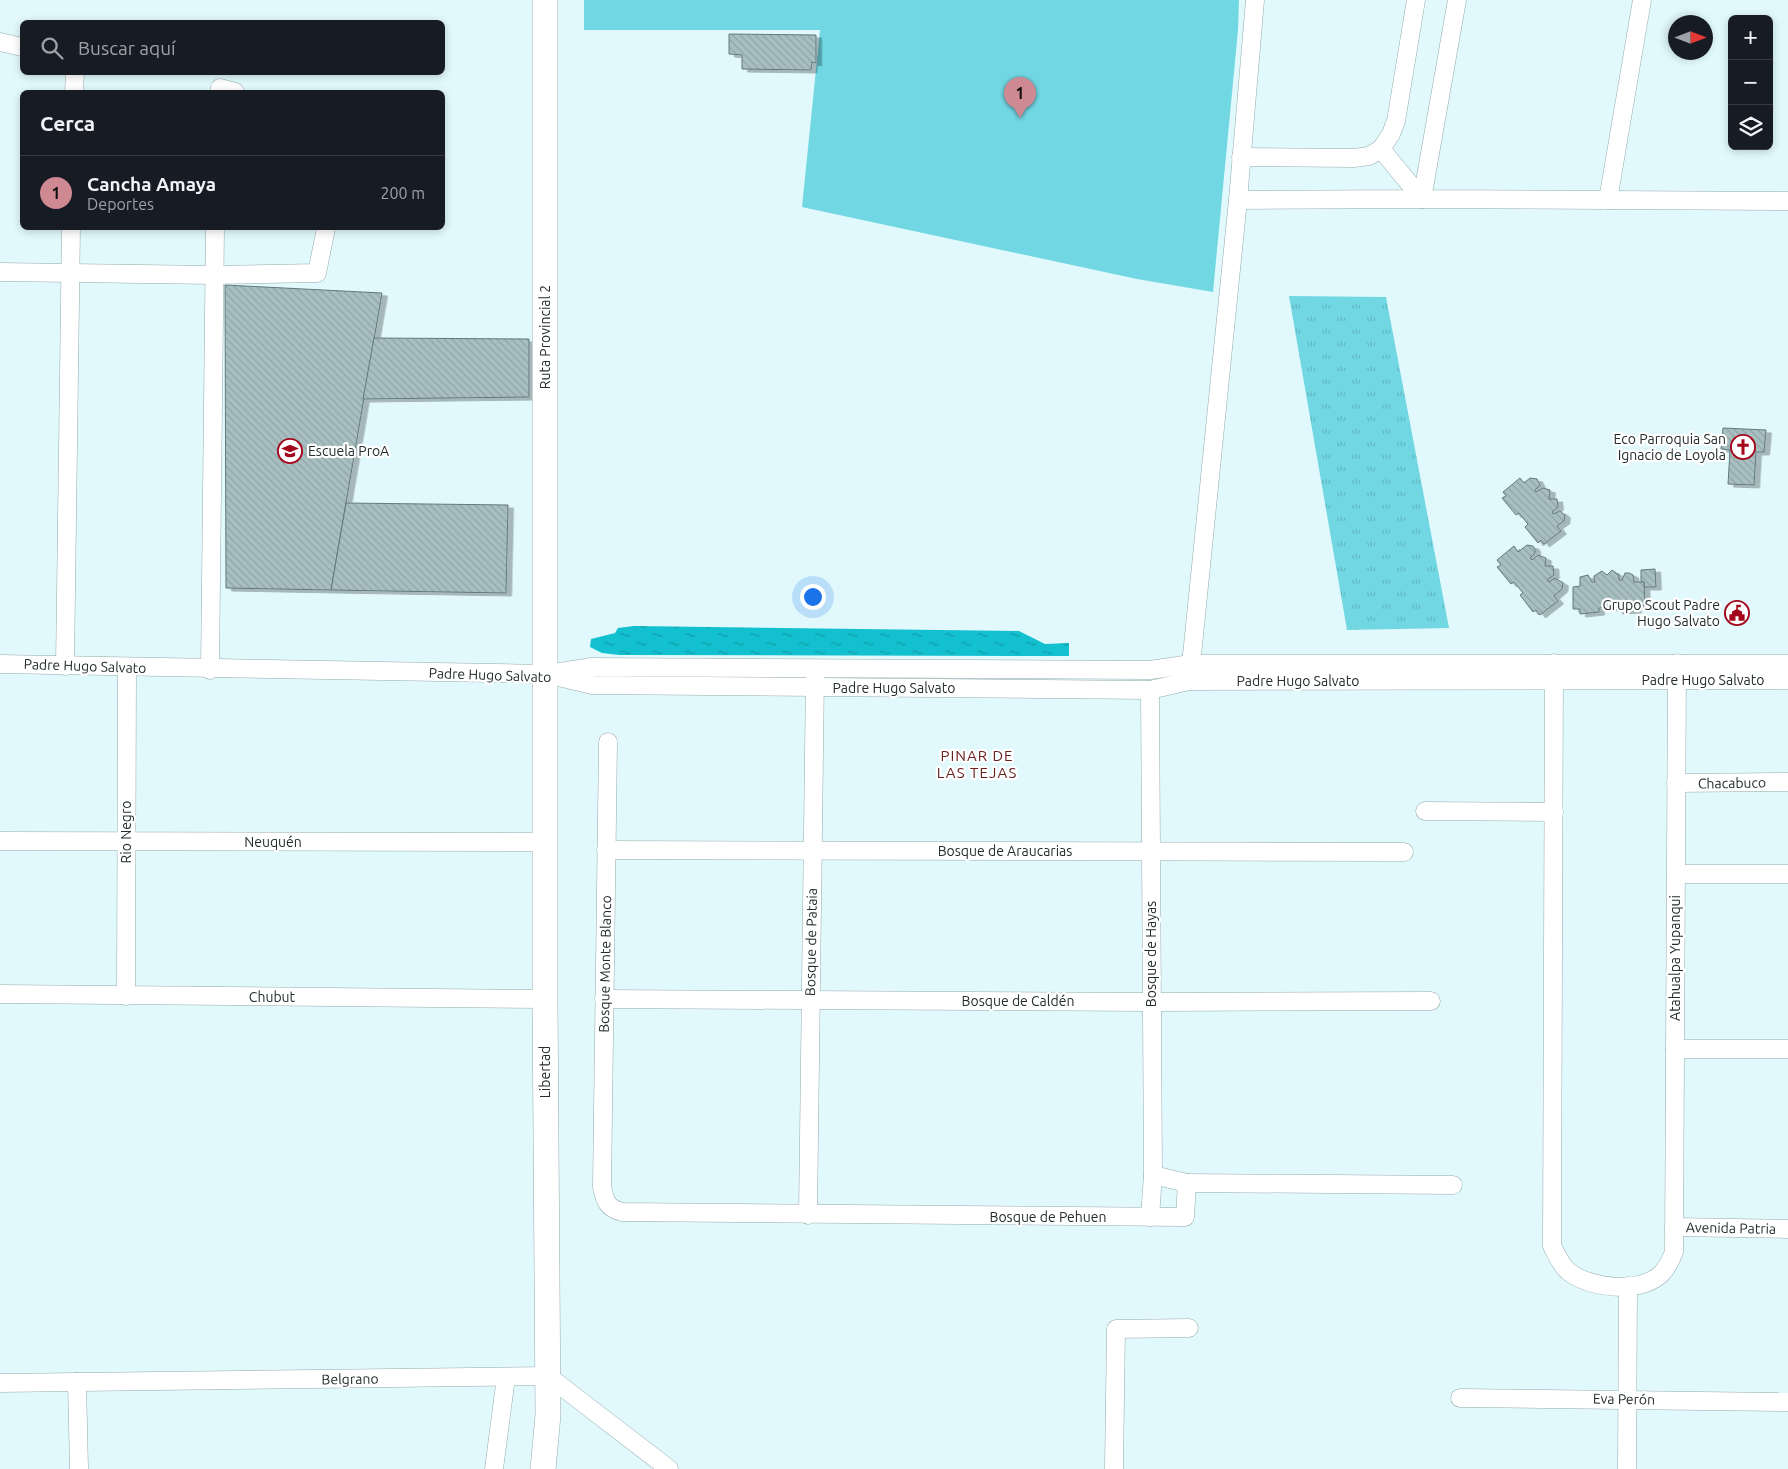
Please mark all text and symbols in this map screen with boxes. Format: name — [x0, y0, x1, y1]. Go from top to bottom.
north arrow — [1668, 15, 1713, 60]
map controls — [1728, 15, 1773, 150]
button: + — [1728, 15, 1773, 60]
search box — [20, 20, 445, 75]
icon: search — [38, 34, 66, 62]
text: Buscar aquí — [78, 37, 176, 59]
button: − — [1728, 60, 1773, 105]
pin: 1 — [1004, 77, 1036, 118]
button: layers — [1728, 105, 1773, 150]
text: Cerca — [40, 111, 95, 135]
text: Cancha Amaya — [87, 173, 216, 195]
text: 1 — [51, 184, 61, 202]
text: 200 m — [380, 184, 425, 202]
text: Deportes — [87, 195, 154, 213]
street label: Ruta Provincial 2 — [537, 285, 553, 389]
place label: Eco Parroquia San Ignacio de Loyola — [1614, 431, 1726, 463]
church icon: Eco Parroquia San Ignacio de Loyola — [1730, 434, 1756, 460]
school or university icon: Escuela ProA — [277, 438, 303, 464]
place label: Escuela ProA — [308, 443, 389, 459]
your location — [800, 584, 826, 610]
place label: Grupo Scout Padre Hugo Salvato — [1602, 597, 1720, 629]
public building icon: Grupo Scout Padre Hugo Salvato — [1724, 600, 1750, 626]
street label: Padre Hugo Salvato — [23, 656, 147, 676]
street label: Padre Hugo Salvato — [428, 665, 552, 685]
street label: Padre Hugo Salvato — [1642, 672, 1764, 688]
street label: Padre Hugo Salvato — [1237, 673, 1359, 689]
street label: Padre Hugo Salvato — [833, 680, 955, 696]
district label: PINAR DE LAS TEJAS — [937, 747, 1017, 781]
street label: Chacabuco — [1698, 774, 1766, 792]
street label: Rio Negro — [118, 801, 134, 863]
street label: Neuquén — [244, 834, 302, 850]
street label: Bosque de Araucarias — [938, 843, 1072, 859]
street label: Bosque de Pataia — [802, 888, 820, 996]
street label: Bosque Monte Blanco — [596, 895, 614, 1033]
street label: Atahualpa Yupanqui — [1667, 895, 1683, 1021]
street label: Bosque de Hayas — [1143, 901, 1159, 1007]
street label: Chubut — [249, 989, 296, 1005]
street label: Bosque de Caldén — [962, 993, 1074, 1009]
street label: Libertad — [537, 1046, 553, 1098]
street label: Bosque de Pehuen — [990, 1209, 1106, 1225]
street label: Avenida Patria — [1686, 1219, 1776, 1237]
street label: Belgrano — [321, 1371, 379, 1387]
street label: Eva Perón — [1593, 1390, 1655, 1408]

